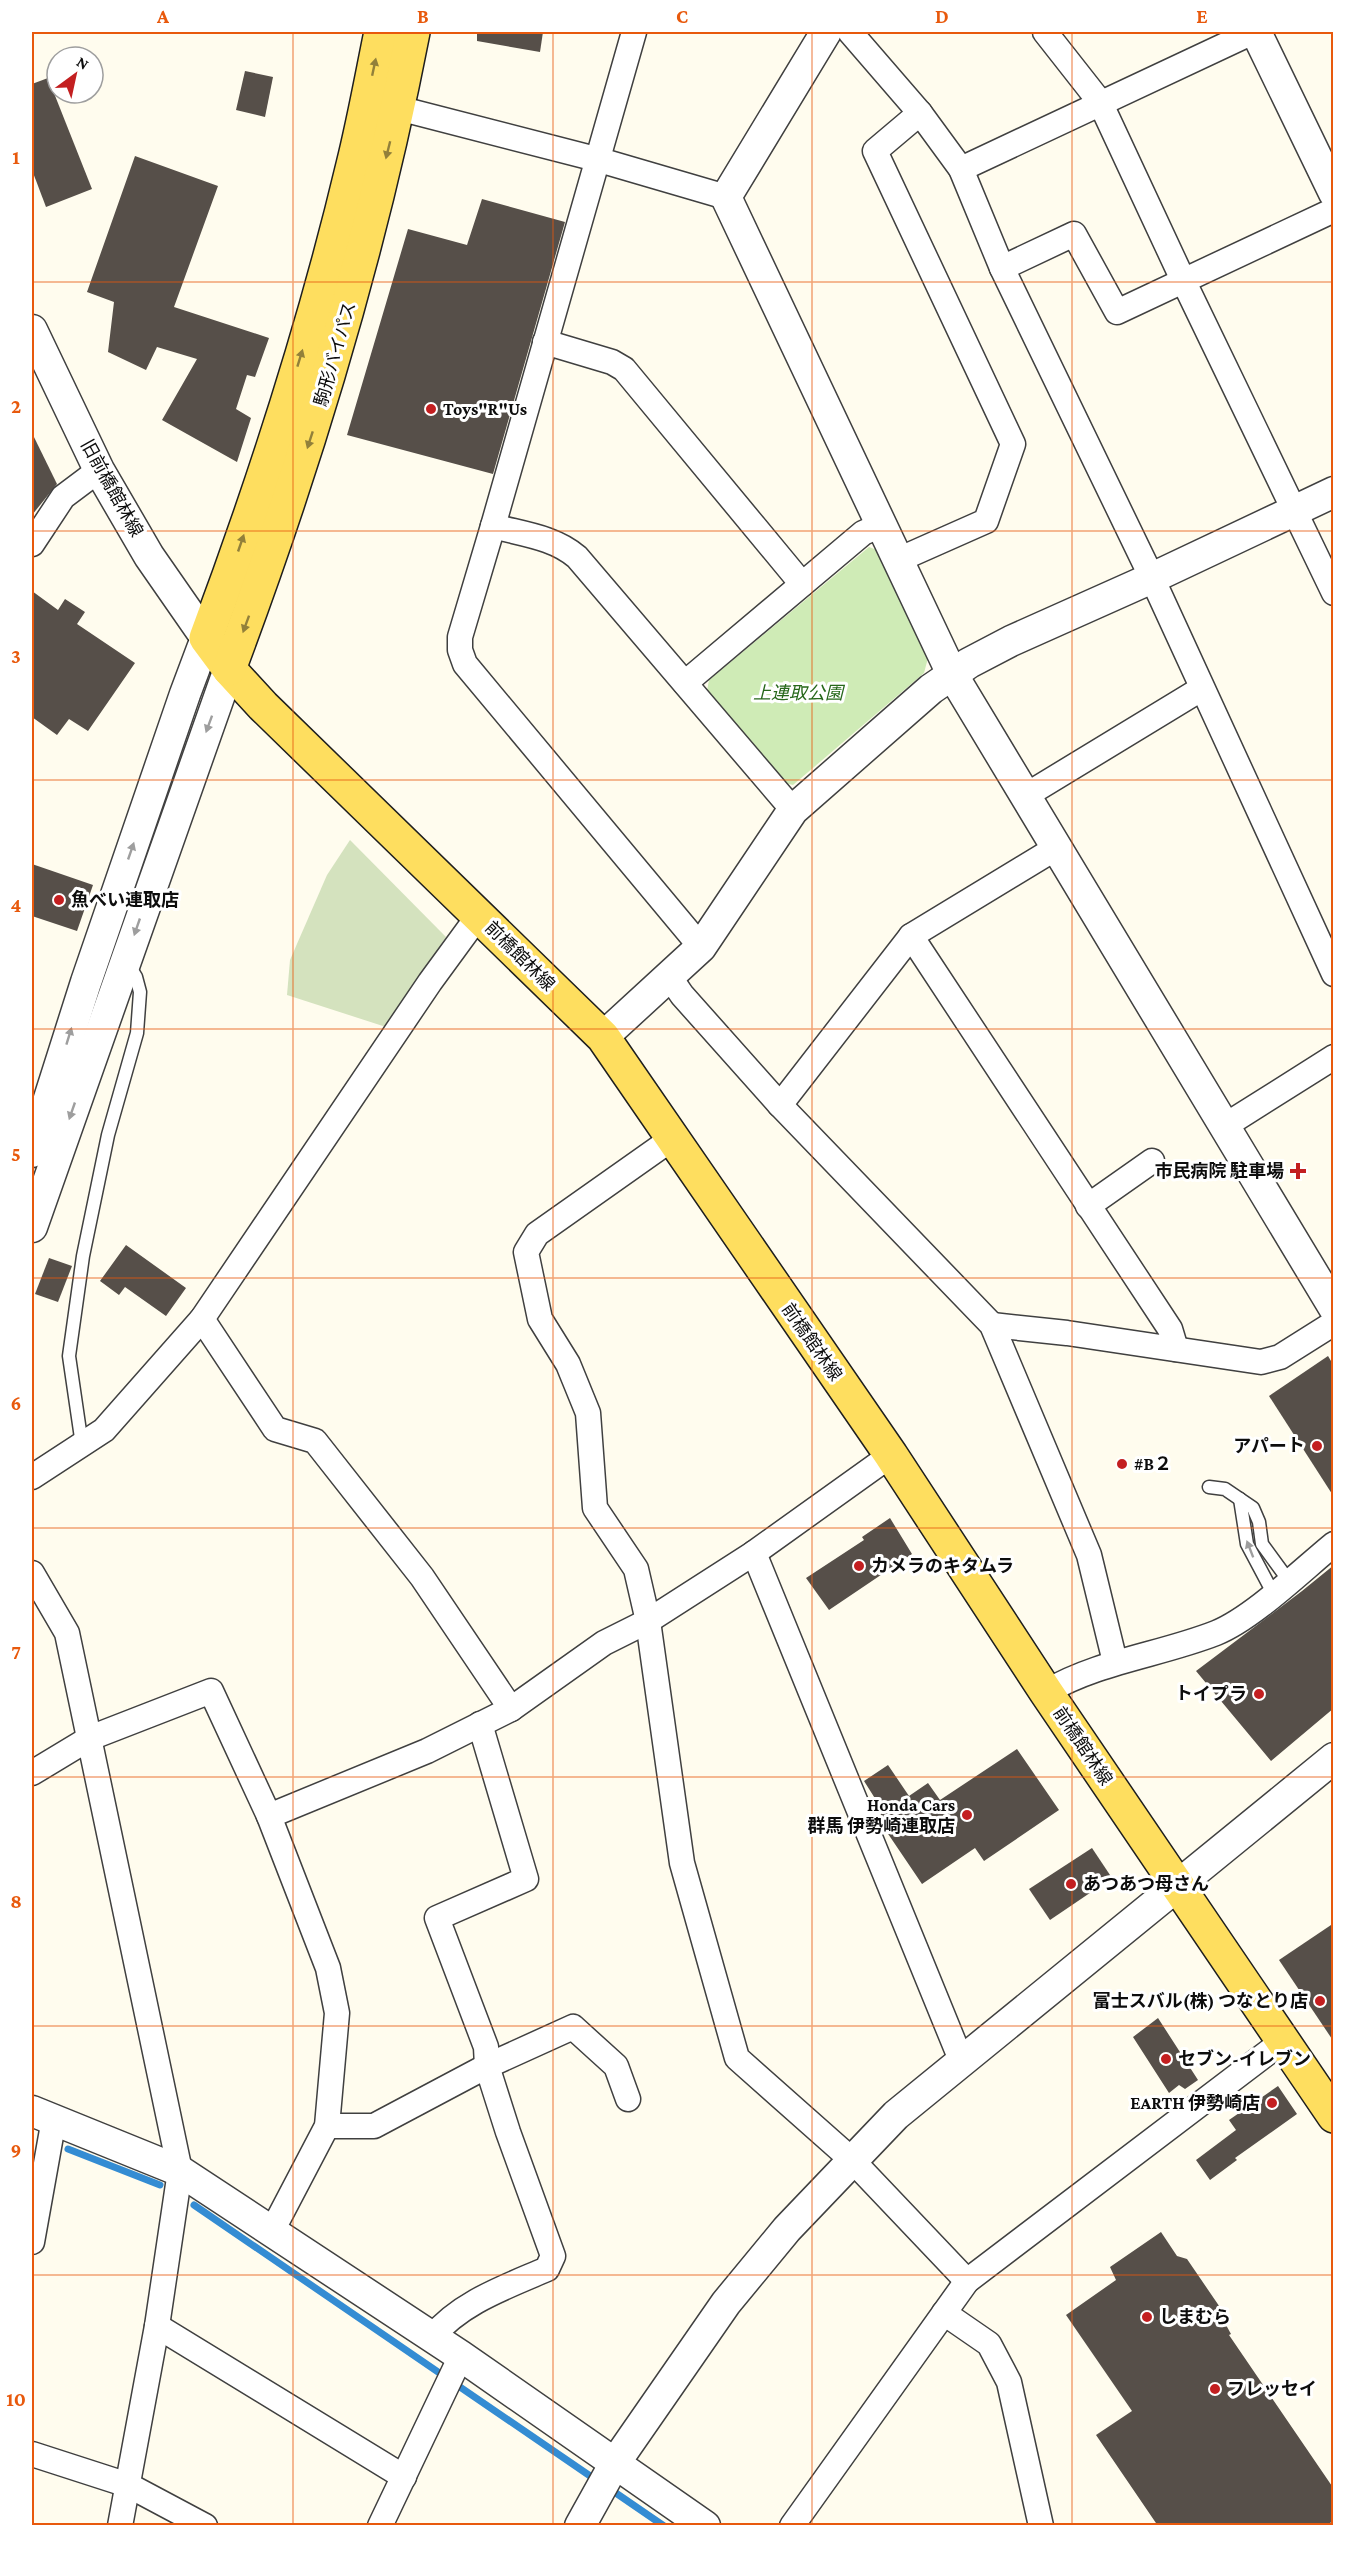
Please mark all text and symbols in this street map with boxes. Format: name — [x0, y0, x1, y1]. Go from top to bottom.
text: A — [156, 5, 170, 27]
text: B — [417, 5, 429, 27]
text: C — [676, 5, 688, 27]
text: D — [935, 5, 949, 27]
text: E — [1196, 5, 1208, 27]
north arrow — [45, 45, 105, 105]
text: N — [74, 53, 92, 73]
one-way arrow — [370, 57, 379, 76]
one-way arrow — [382, 141, 392, 160]
text: 1 — [12, 146, 20, 168]
street label: 駒形バイパス — [311, 300, 359, 408]
one-way arrow — [296, 349, 305, 367]
text: 2 — [11, 395, 21, 417]
place label: Toys"R"Us — [443, 399, 527, 419]
marker: Toys"R"Us — [424, 402, 438, 416]
one-way arrow — [305, 431, 314, 449]
street label: 旧前橋館林線 — [77, 436, 147, 540]
one-way arrow — [236, 534, 246, 552]
one-way arrow — [240, 615, 250, 633]
text: 3 — [11, 645, 21, 667]
park label: 上連取公園 — [753, 683, 846, 703]
one-way arrow — [203, 715, 213, 733]
one-way arrow — [126, 842, 136, 860]
place label: 魚べい連取店 — [71, 889, 179, 910]
marker: 魚べい連取店 — [52, 893, 66, 907]
text: 4 — [11, 894, 22, 916]
street label: 前橋館林線 — [481, 917, 559, 995]
one-way arrow — [132, 919, 142, 937]
one-way arrow — [64, 1027, 74, 1045]
one-way arrow — [67, 1102, 77, 1120]
text: 5 — [11, 1143, 21, 1165]
place label: 市民病院 駐車場 — [1155, 1161, 1284, 1181]
marker: 市民病院 駐車場 — [1289, 1162, 1307, 1180]
street label: 前橋館林線 — [778, 1299, 846, 1385]
text: 6 — [11, 1392, 21, 1414]
place label: アパート — [1233, 1436, 1305, 1456]
marker: アパート — [1310, 1439, 1324, 1453]
place label: #B２ — [1134, 1454, 1172, 1474]
marker: #B２ — [1115, 1457, 1129, 1471]
one-way arrow — [1244, 1540, 1254, 1558]
place label: カメラのキタムラ — [871, 1556, 1014, 1576]
marker: カメラのキタムラ — [852, 1559, 866, 1573]
text: 7 — [11, 1641, 21, 1663]
place label: トイプラ — [1175, 1684, 1247, 1704]
marker: トイプラ — [1252, 1687, 1266, 1701]
street label: 前橋館林線 — [1050, 1703, 1116, 1789]
place label: Honda Cars 群馬 伊勢崎連取店 — [808, 1795, 955, 1836]
marker: Honda Cars 群馬 伊勢崎連取店 — [960, 1808, 974, 1822]
place label: あつあつ母さん — [1083, 1874, 1209, 1894]
marker: あつあつ母さん — [1064, 1877, 1078, 1891]
text: 8 — [10, 1890, 22, 1912]
place label: 富士スバル(株) つなとり店 — [1093, 1991, 1308, 2012]
marker: 富士スバル(株) つなとり店 — [1313, 1994, 1327, 2008]
place label: セブン-イレブン — [1178, 2049, 1311, 2069]
marker: セブン-イレブン — [1159, 2052, 1173, 2066]
place label: EARTH 伊勢崎店 — [1130, 2093, 1260, 2113]
marker: EARTH 伊勢崎店 — [1265, 2096, 1279, 2110]
text: 9 — [11, 2139, 21, 2161]
place label: しまむら — [1159, 2307, 1231, 2327]
marker: しまむら — [1140, 2310, 1154, 2324]
place label: フレッセイ — [1227, 2379, 1317, 2399]
marker: フレッセイ — [1208, 2382, 1222, 2396]
text: 10 — [6, 2388, 26, 2410]

